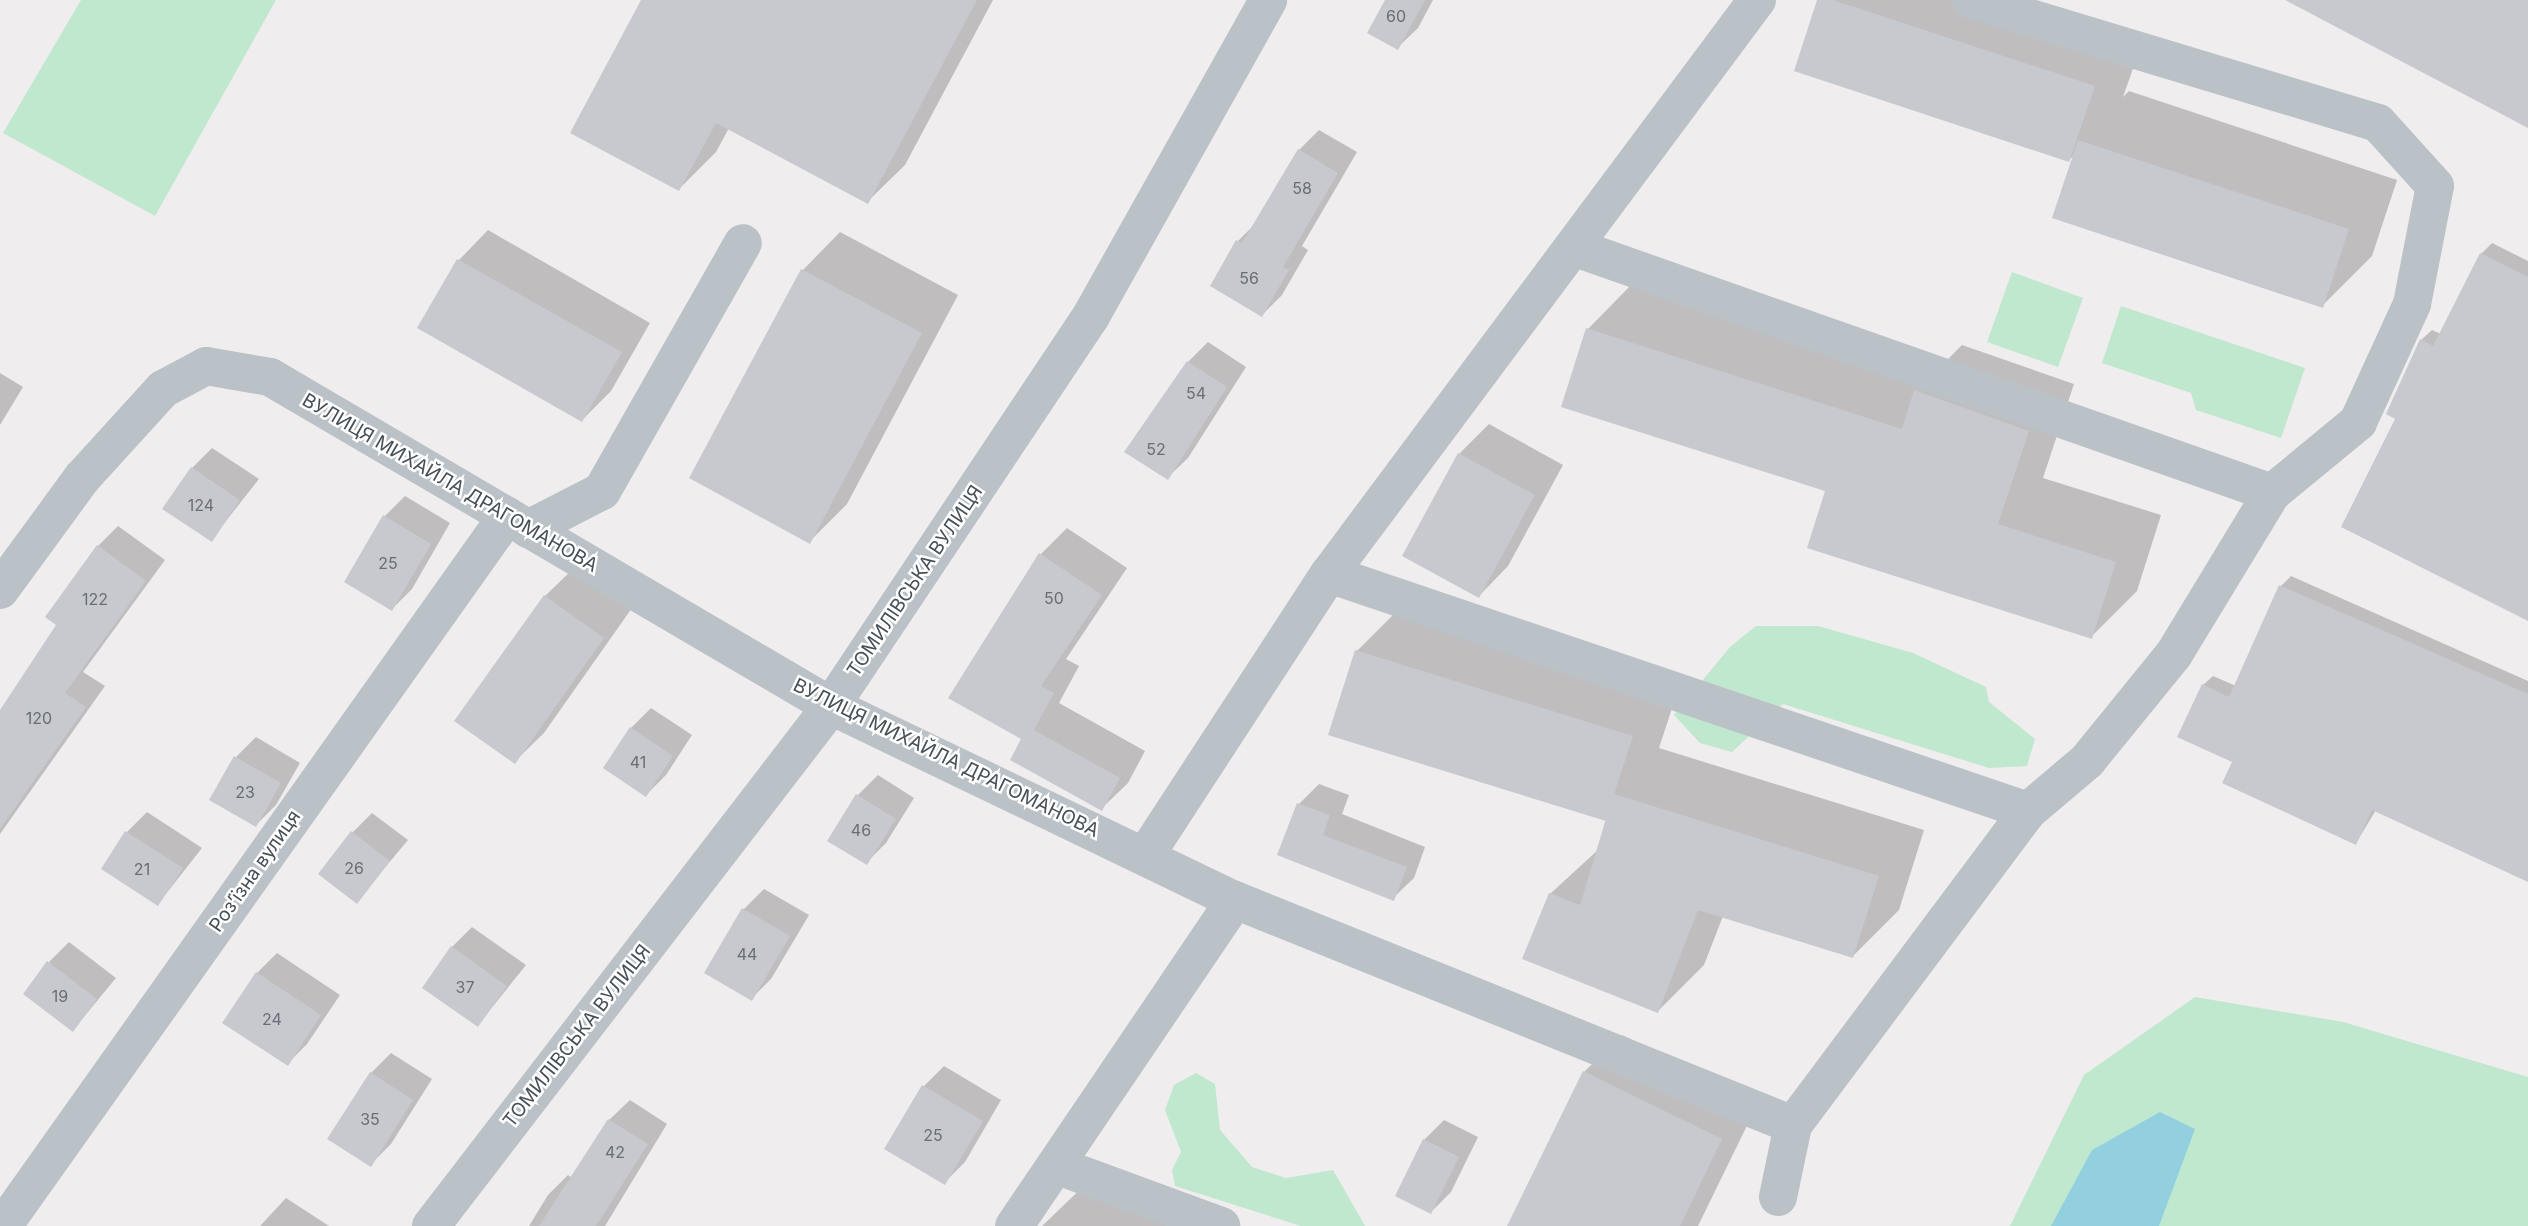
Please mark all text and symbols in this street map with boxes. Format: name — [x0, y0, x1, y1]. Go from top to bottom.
house number: 60 — [1386, 6, 1406, 26]
house number: 58 — [1292, 178, 1312, 198]
house number: 56 — [1239, 268, 1259, 288]
house number: 54 — [1186, 383, 1206, 403]
street label: ВУЛИЦЯ МИХАЙЛА ДРАГОМАНОВА — [298, 389, 602, 577]
house number: 52 — [1146, 439, 1166, 459]
street label: ТОМИЛІВСЬКА ВУЛИЦЯ — [842, 481, 988, 681]
house number: 124 — [188, 495, 214, 515]
house number: 25 — [378, 553, 398, 573]
house number: 50 — [1044, 588, 1064, 608]
house number: 122 — [82, 589, 108, 609]
street label: ВУЛИЦЯ МИХАЙЛА ДРАГОМАНОВА — [789, 674, 1103, 842]
house number: 120 — [26, 708, 52, 728]
house number: 41 — [630, 752, 646, 772]
house number: 23 — [235, 782, 255, 802]
street label: Розʼїзна вулиця — [205, 806, 305, 936]
house number: 46 — [851, 820, 871, 840]
house number: 26 — [344, 858, 364, 878]
house number: 21 — [134, 859, 150, 879]
street label: ТОМИЛІВСЬКА ВУЛИЦЯ — [499, 940, 655, 1132]
house number: 44 — [737, 944, 757, 964]
house number: 37 — [456, 977, 474, 997]
house number: 19 — [52, 986, 68, 1006]
house number: 24 — [262, 1009, 282, 1029]
house number: 35 — [360, 1109, 380, 1129]
house number: 25 — [923, 1125, 943, 1145]
house number: 42 — [605, 1142, 625, 1162]

